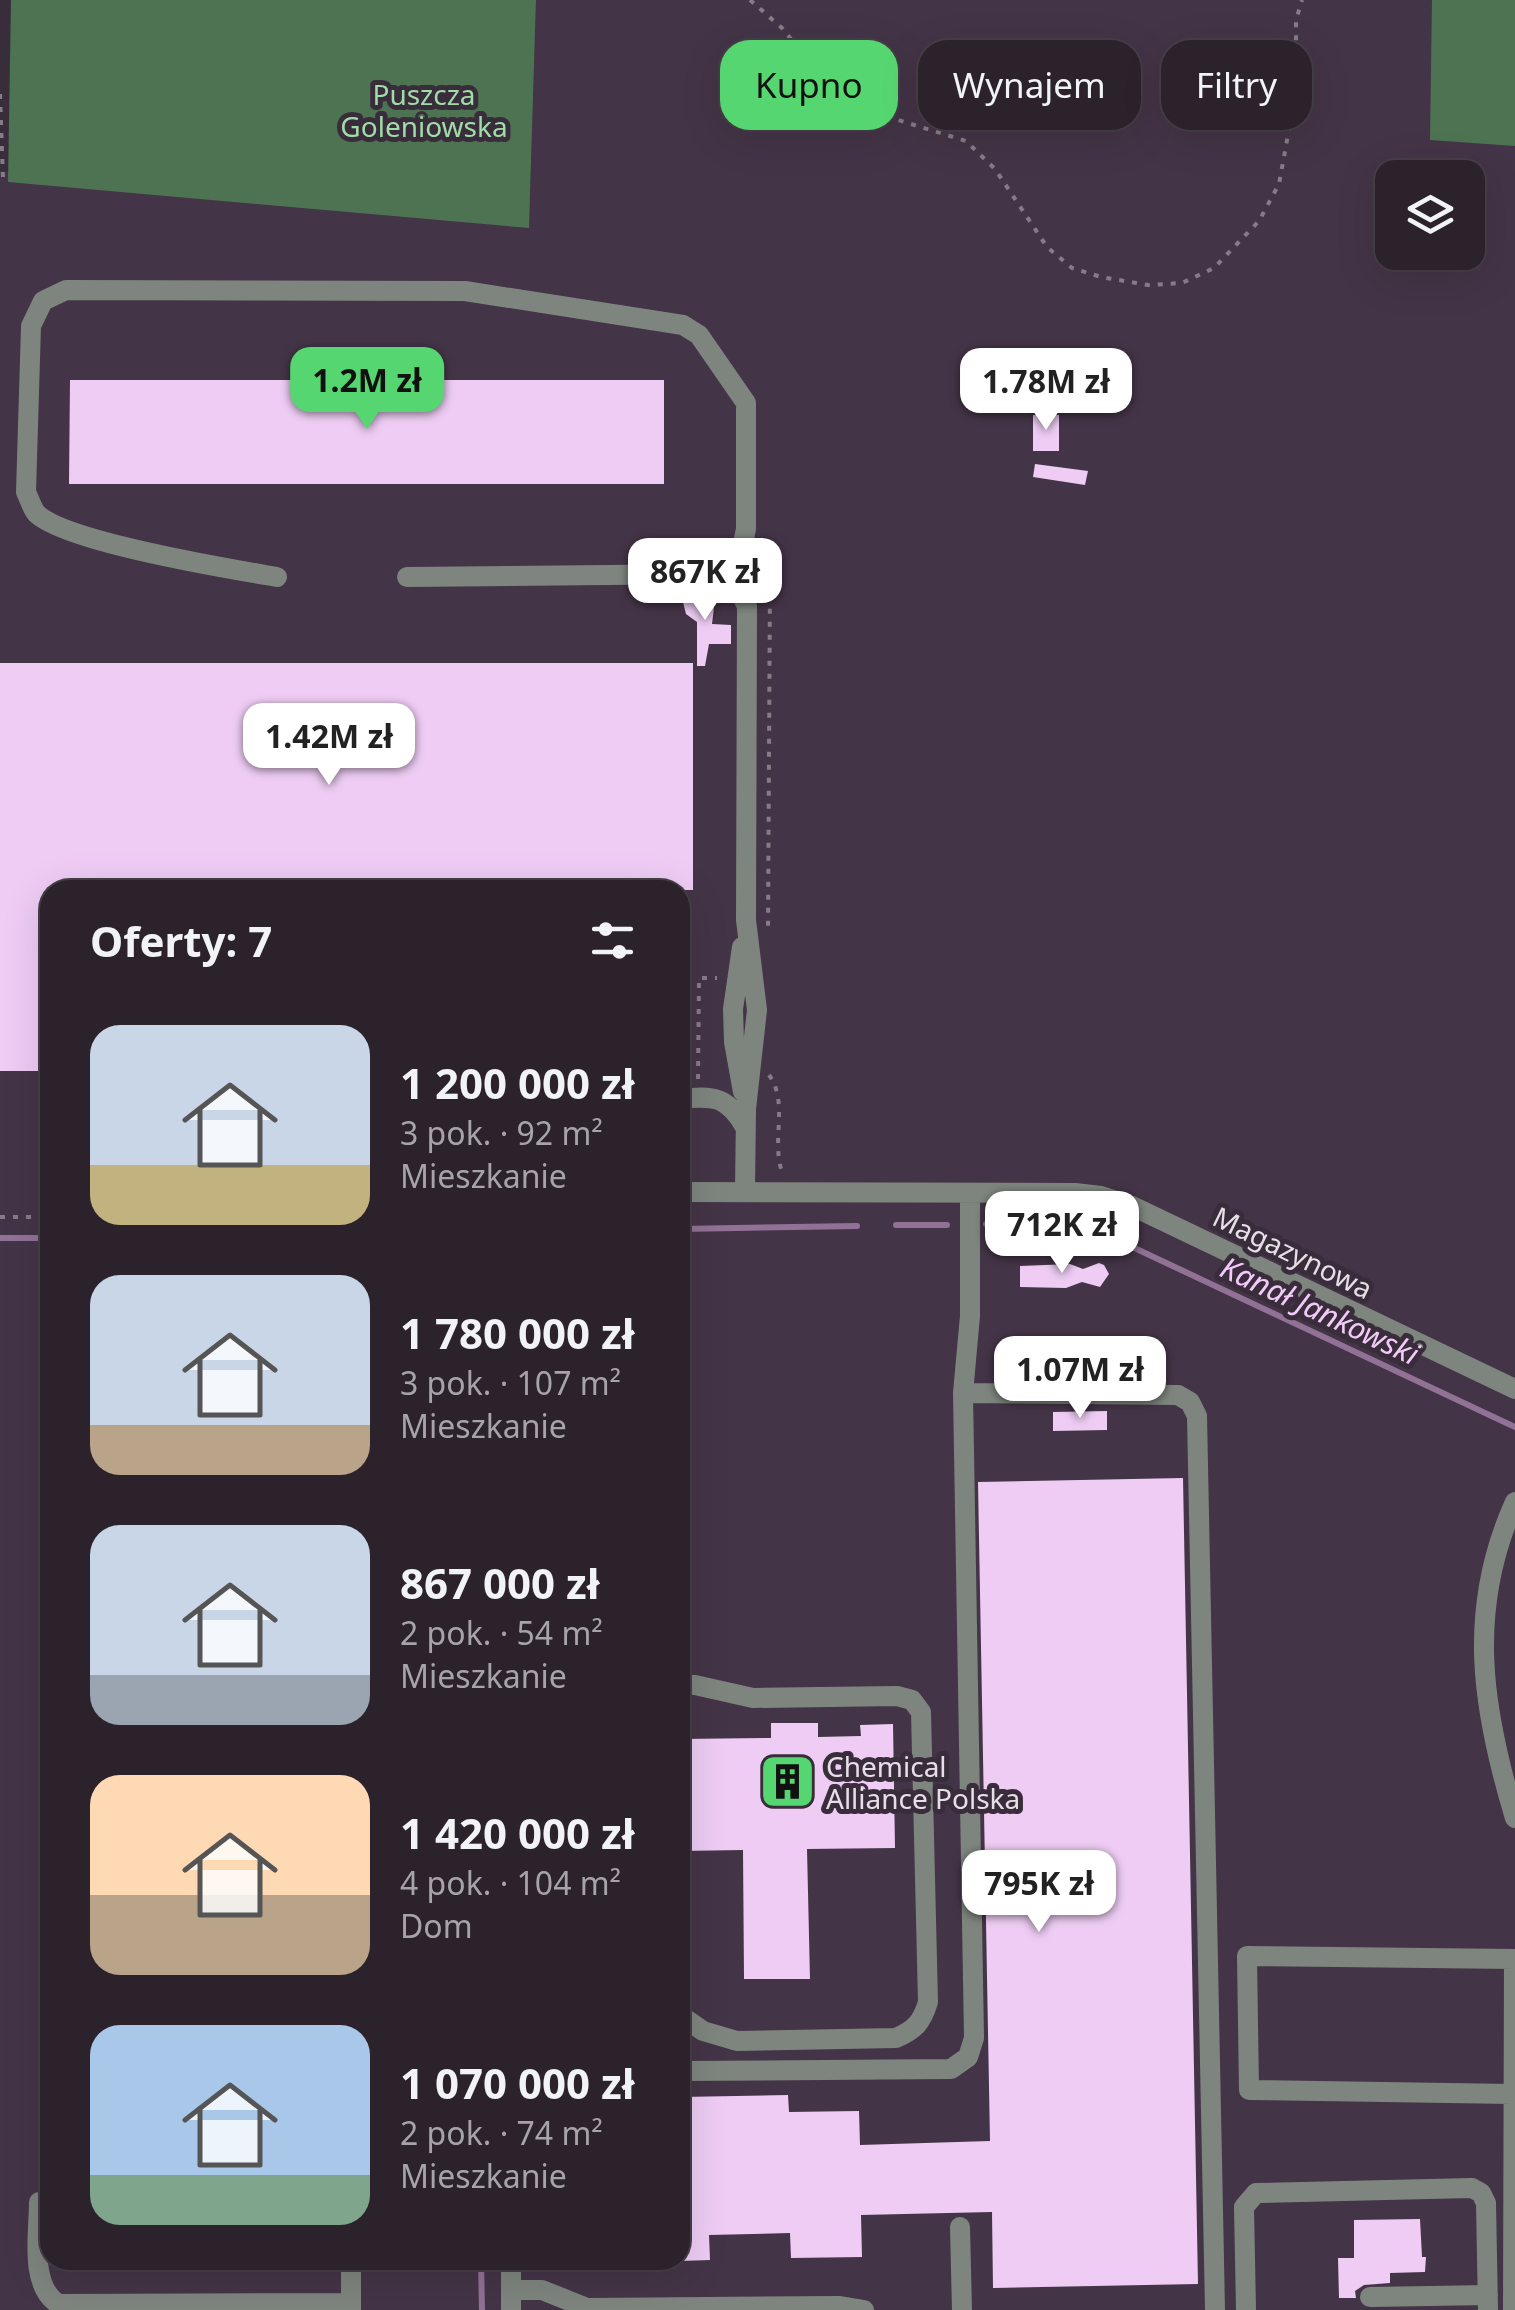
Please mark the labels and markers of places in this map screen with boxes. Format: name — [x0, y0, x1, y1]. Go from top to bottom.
pin: 1.2M zł — [275, 347, 459, 432]
pin: 1.78M zł — [943, 348, 1149, 433]
pin: 867K zł — [613, 538, 797, 623]
pin: 1.42M zł — [226, 703, 432, 788]
pin: 712K zł — [970, 1191, 1154, 1276]
pin: 1.07M zł — [977, 1336, 1183, 1421]
place label: Chemical Alliance Polska — [826, 1747, 1020, 1817]
building icon: Chemical Alliance Polska — [757, 1752, 817, 1812]
pin: 795K zł — [947, 1850, 1131, 1935]

